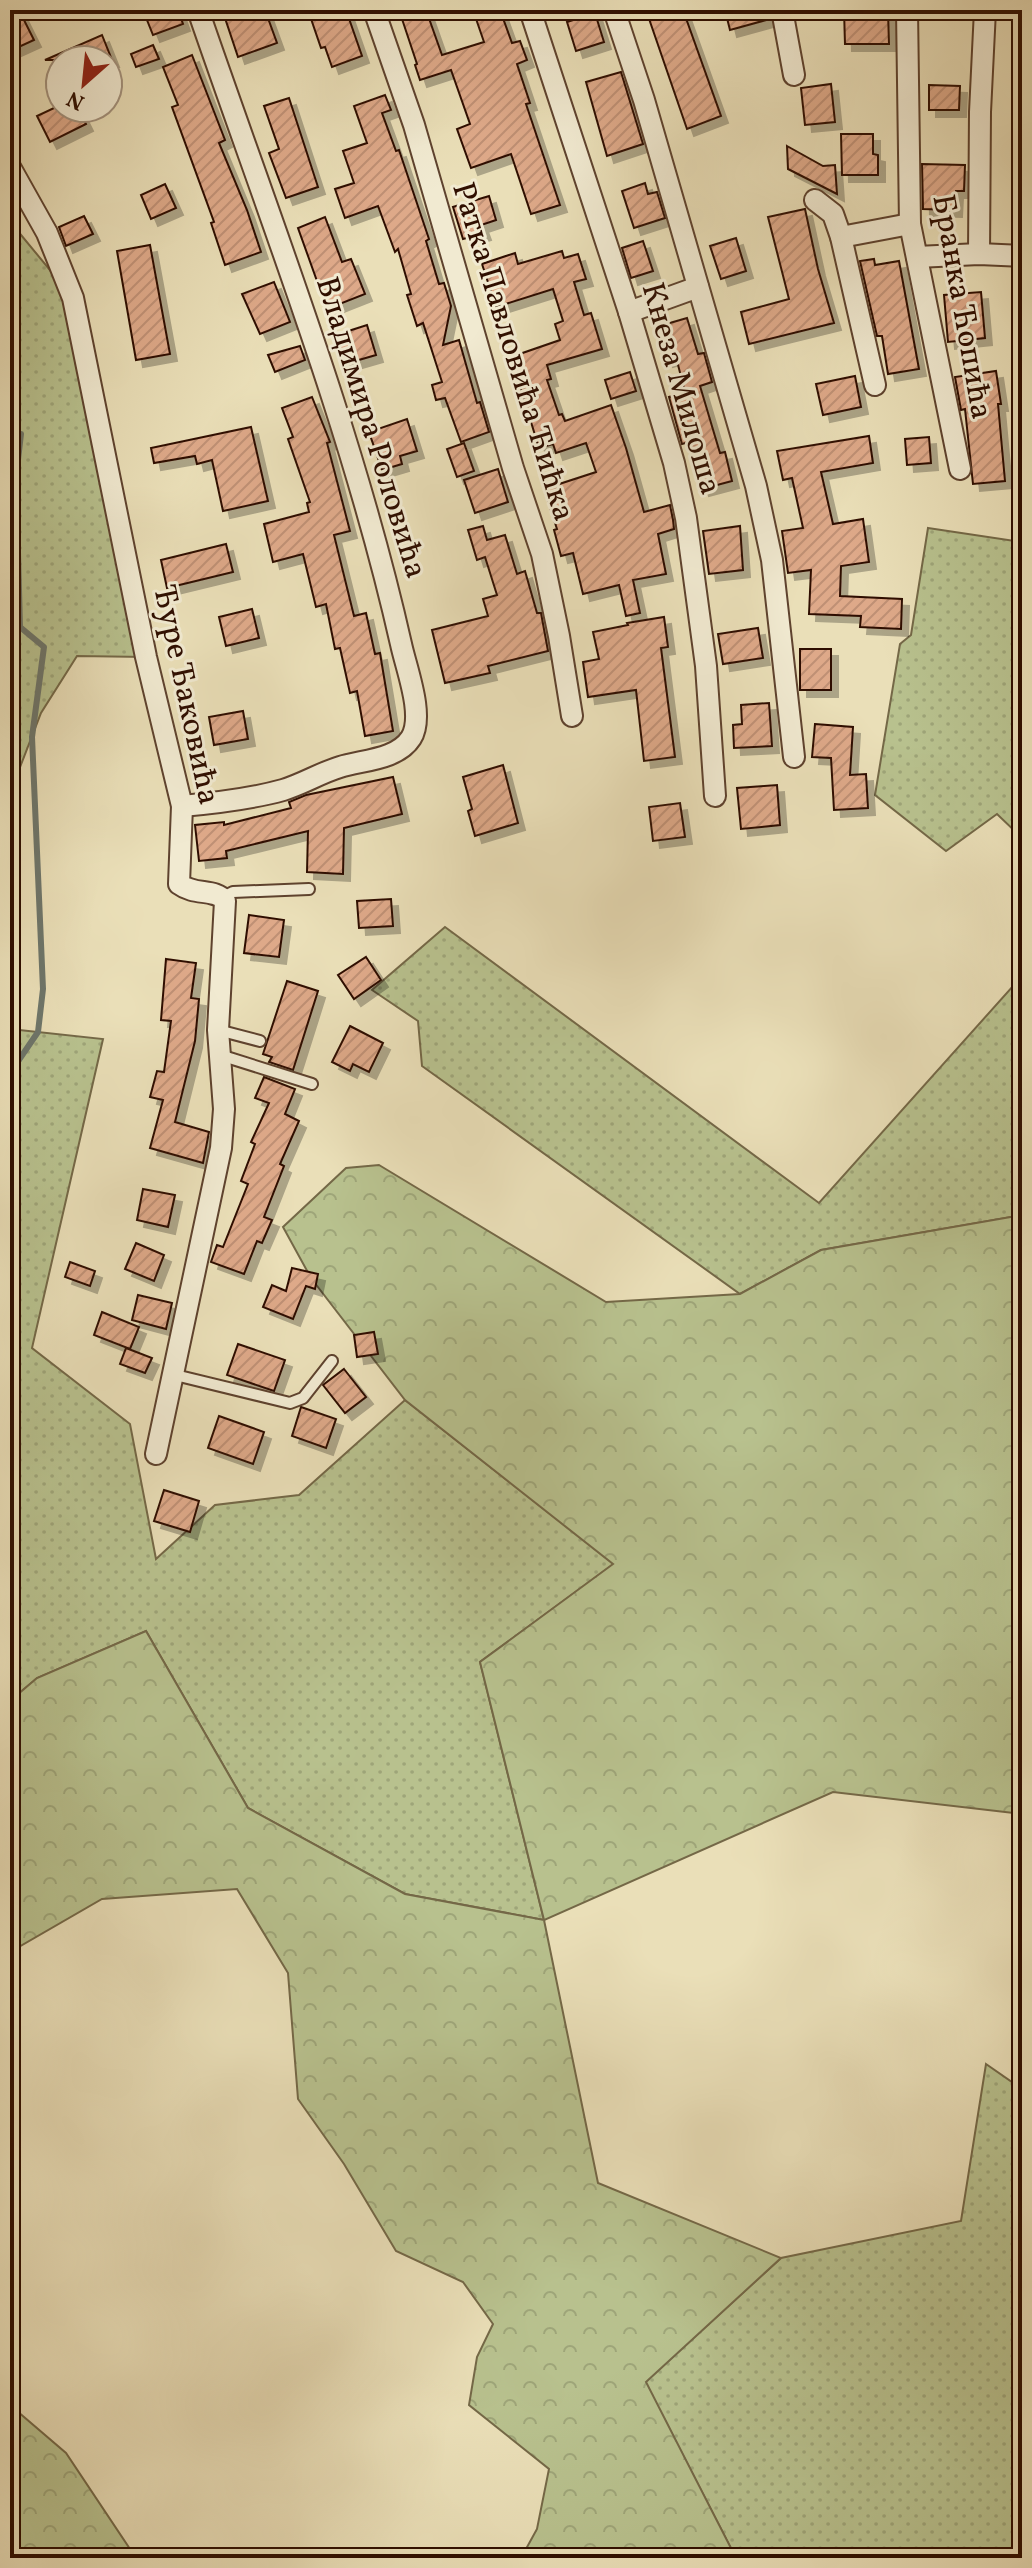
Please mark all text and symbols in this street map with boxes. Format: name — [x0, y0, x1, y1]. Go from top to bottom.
north arrow — [44, 44, 124, 124]
text: N — [62, 82, 90, 117]
street label: Ратка Павловића Ћићка — [439, 177, 585, 527]
street label: Бранка Ћопића — [920, 191, 1002, 423]
street label: Владимира Роловића — [303, 272, 437, 584]
street label: Кнеза Милоша — [629, 278, 731, 500]
street label: Ђуре Ђаковића — [140, 581, 230, 809]

